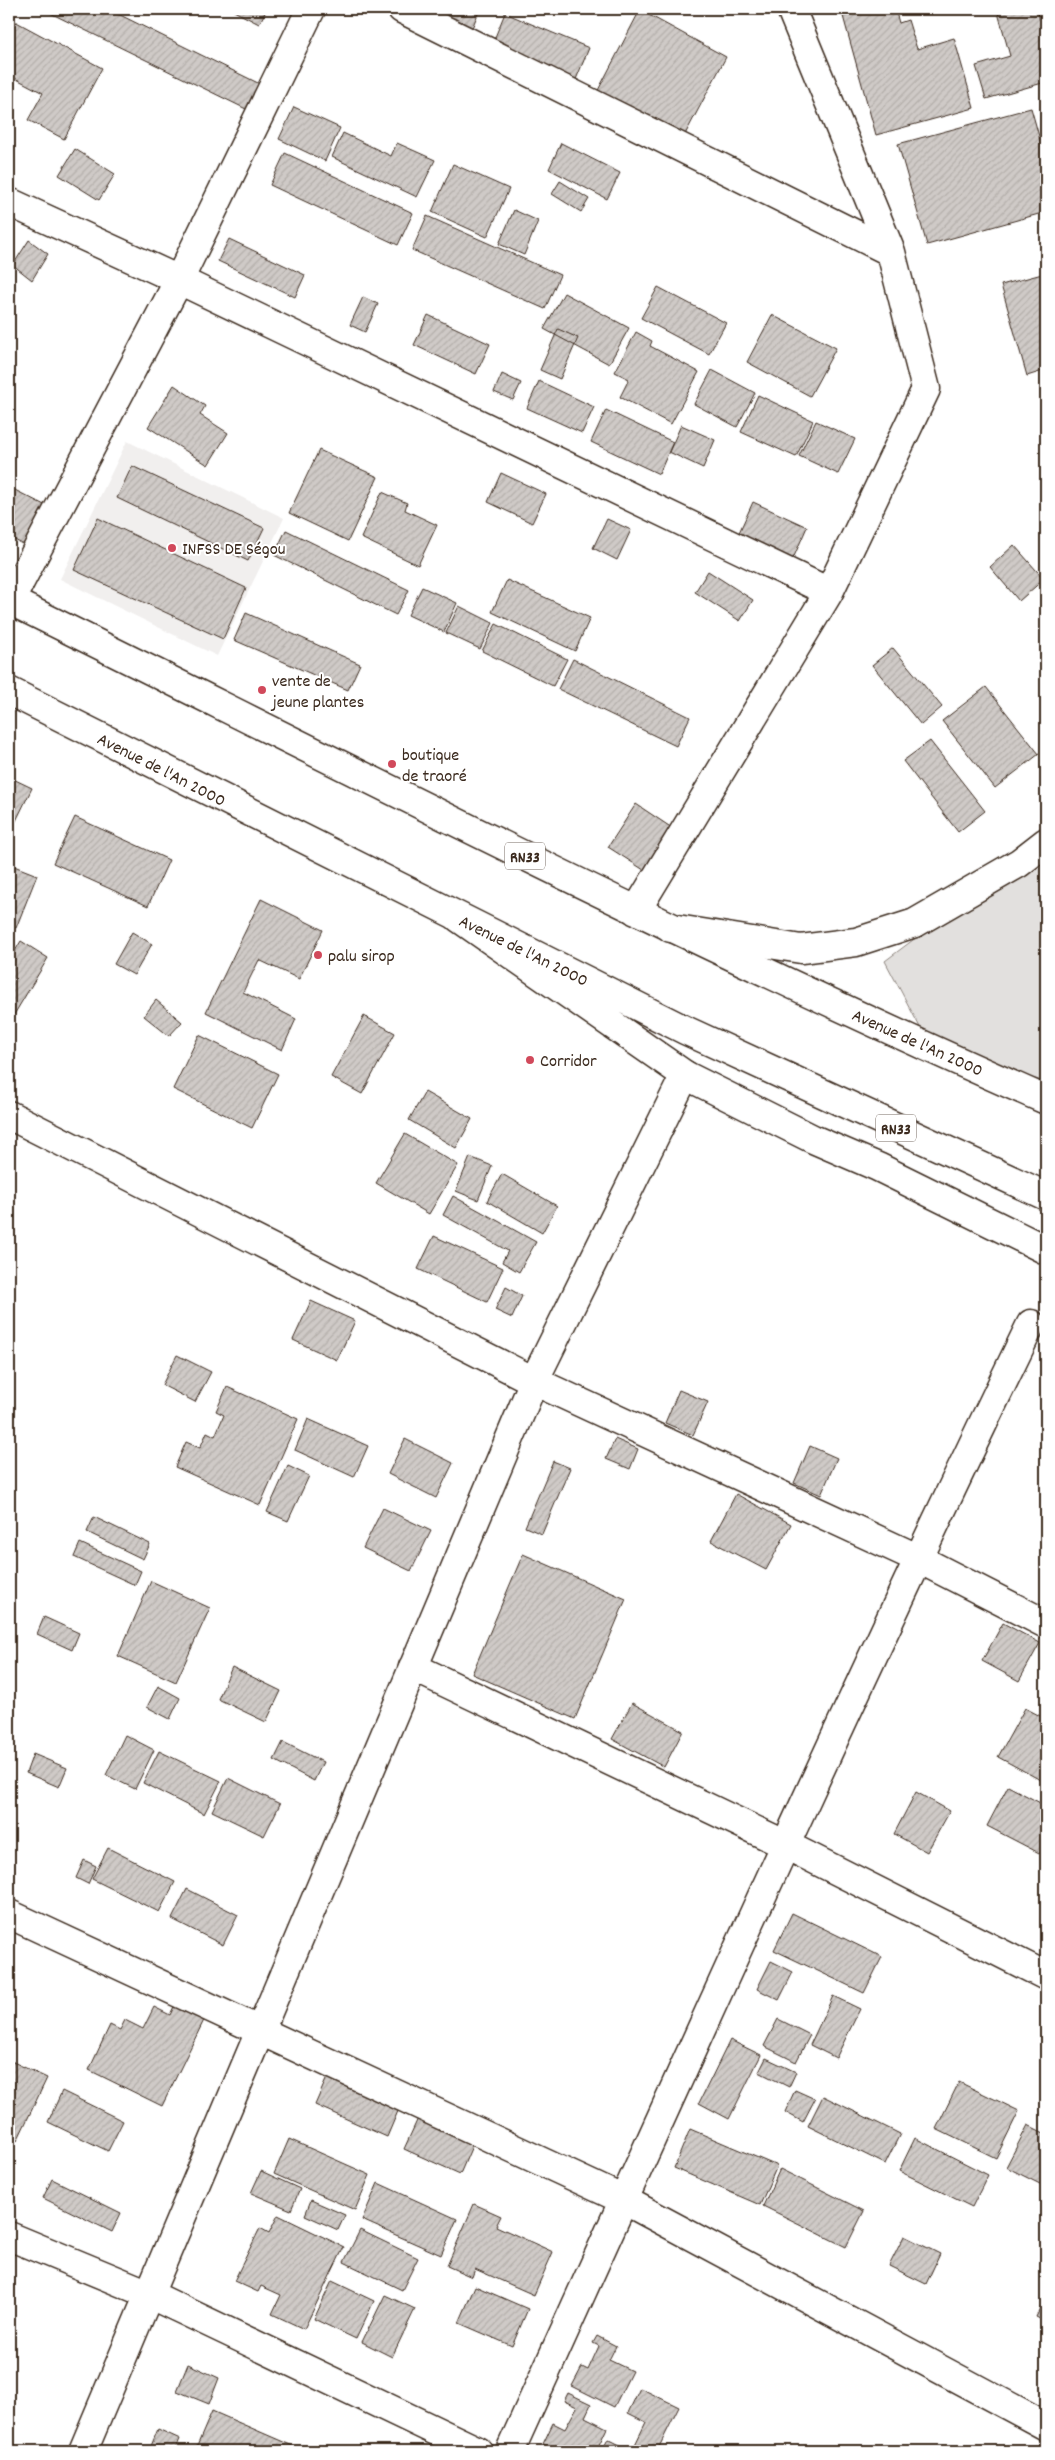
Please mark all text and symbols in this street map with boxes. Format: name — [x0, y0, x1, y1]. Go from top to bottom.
place label: INFSS DE Ségou — [182, 538, 285, 563]
marker: INFSS DE Ségou — [166, 542, 178, 554]
place label: vente de jeune plantes — [270, 670, 364, 716]
marker: vente de jeune plantes — [256, 684, 268, 696]
street label: Avenue de l'An 2000 — [92, 728, 229, 814]
place label: boutique de traoré — [402, 744, 467, 790]
marker: boutique de traoré — [386, 758, 398, 770]
road number: RN33 — [505, 842, 545, 869]
street label: Avenue de l'An 2000 — [454, 910, 592, 994]
place label: palu sirop — [328, 945, 395, 970]
marker: palu sirop — [312, 949, 324, 961]
street label: Avenue de l'An 2000 — [847, 1004, 987, 1084]
place label: Corridor — [540, 1050, 597, 1075]
marker: Corridor — [524, 1054, 536, 1066]
road number: RN33 — [876, 1114, 916, 1142]

